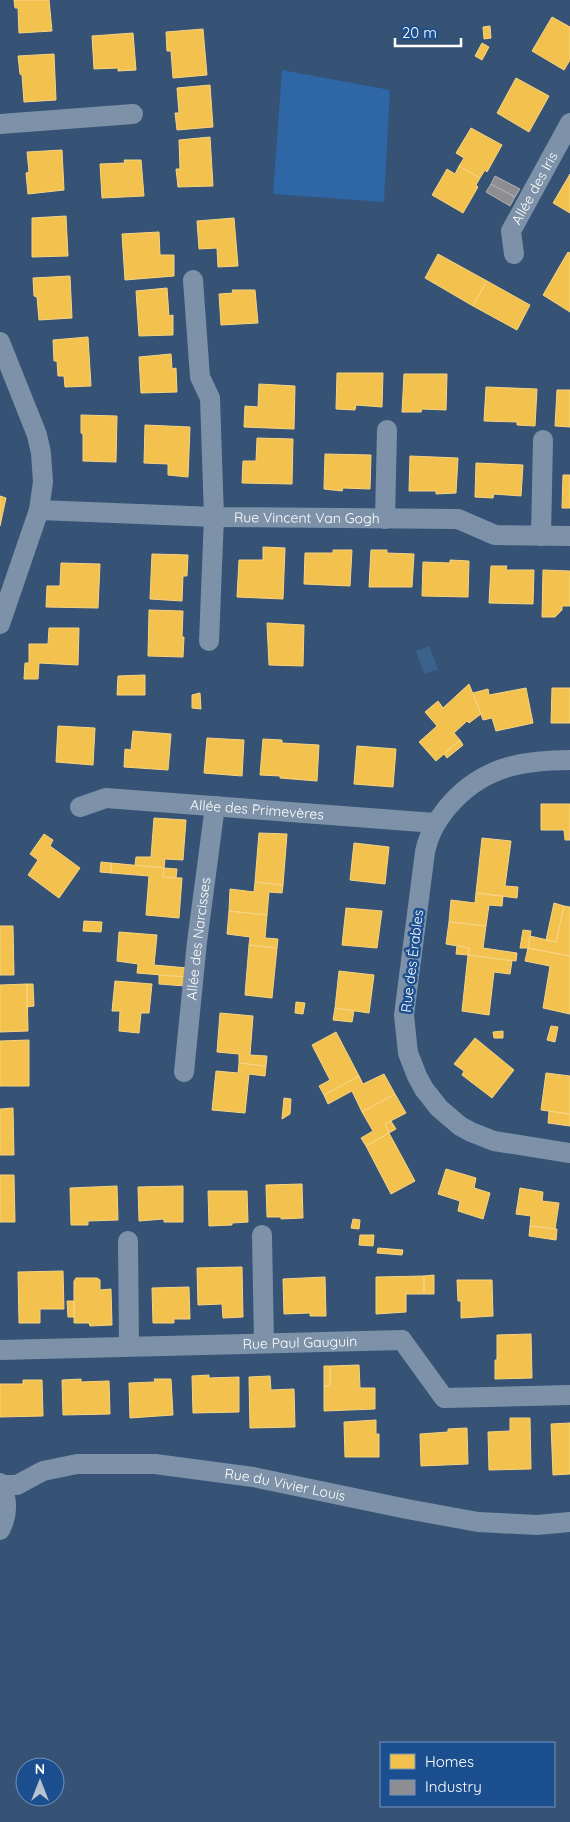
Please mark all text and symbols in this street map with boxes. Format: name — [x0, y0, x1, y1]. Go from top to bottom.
scale bar — [395, 15, 461, 47]
text: 20 m — [402, 23, 437, 42]
street label: Allée des Iris — [507, 149, 562, 228]
street label: Rue Vincent Van Gogh — [234, 508, 380, 527]
street label: Allée des Primevères — [190, 795, 325, 824]
street label: Allée des Narcisses — [182, 876, 214, 1001]
street label: Rue des Érables — [397, 909, 427, 1013]
street label: Rue Paul Gauguin — [242, 1332, 357, 1353]
street label: Rue du Vivier Louis — [224, 1464, 347, 1505]
legend — [380, 1742, 555, 1807]
text: Homes — [425, 1752, 474, 1771]
north arrow — [15, 1757, 65, 1807]
text: N — [35, 1760, 45, 1778]
text: Industry — [425, 1777, 482, 1796]

